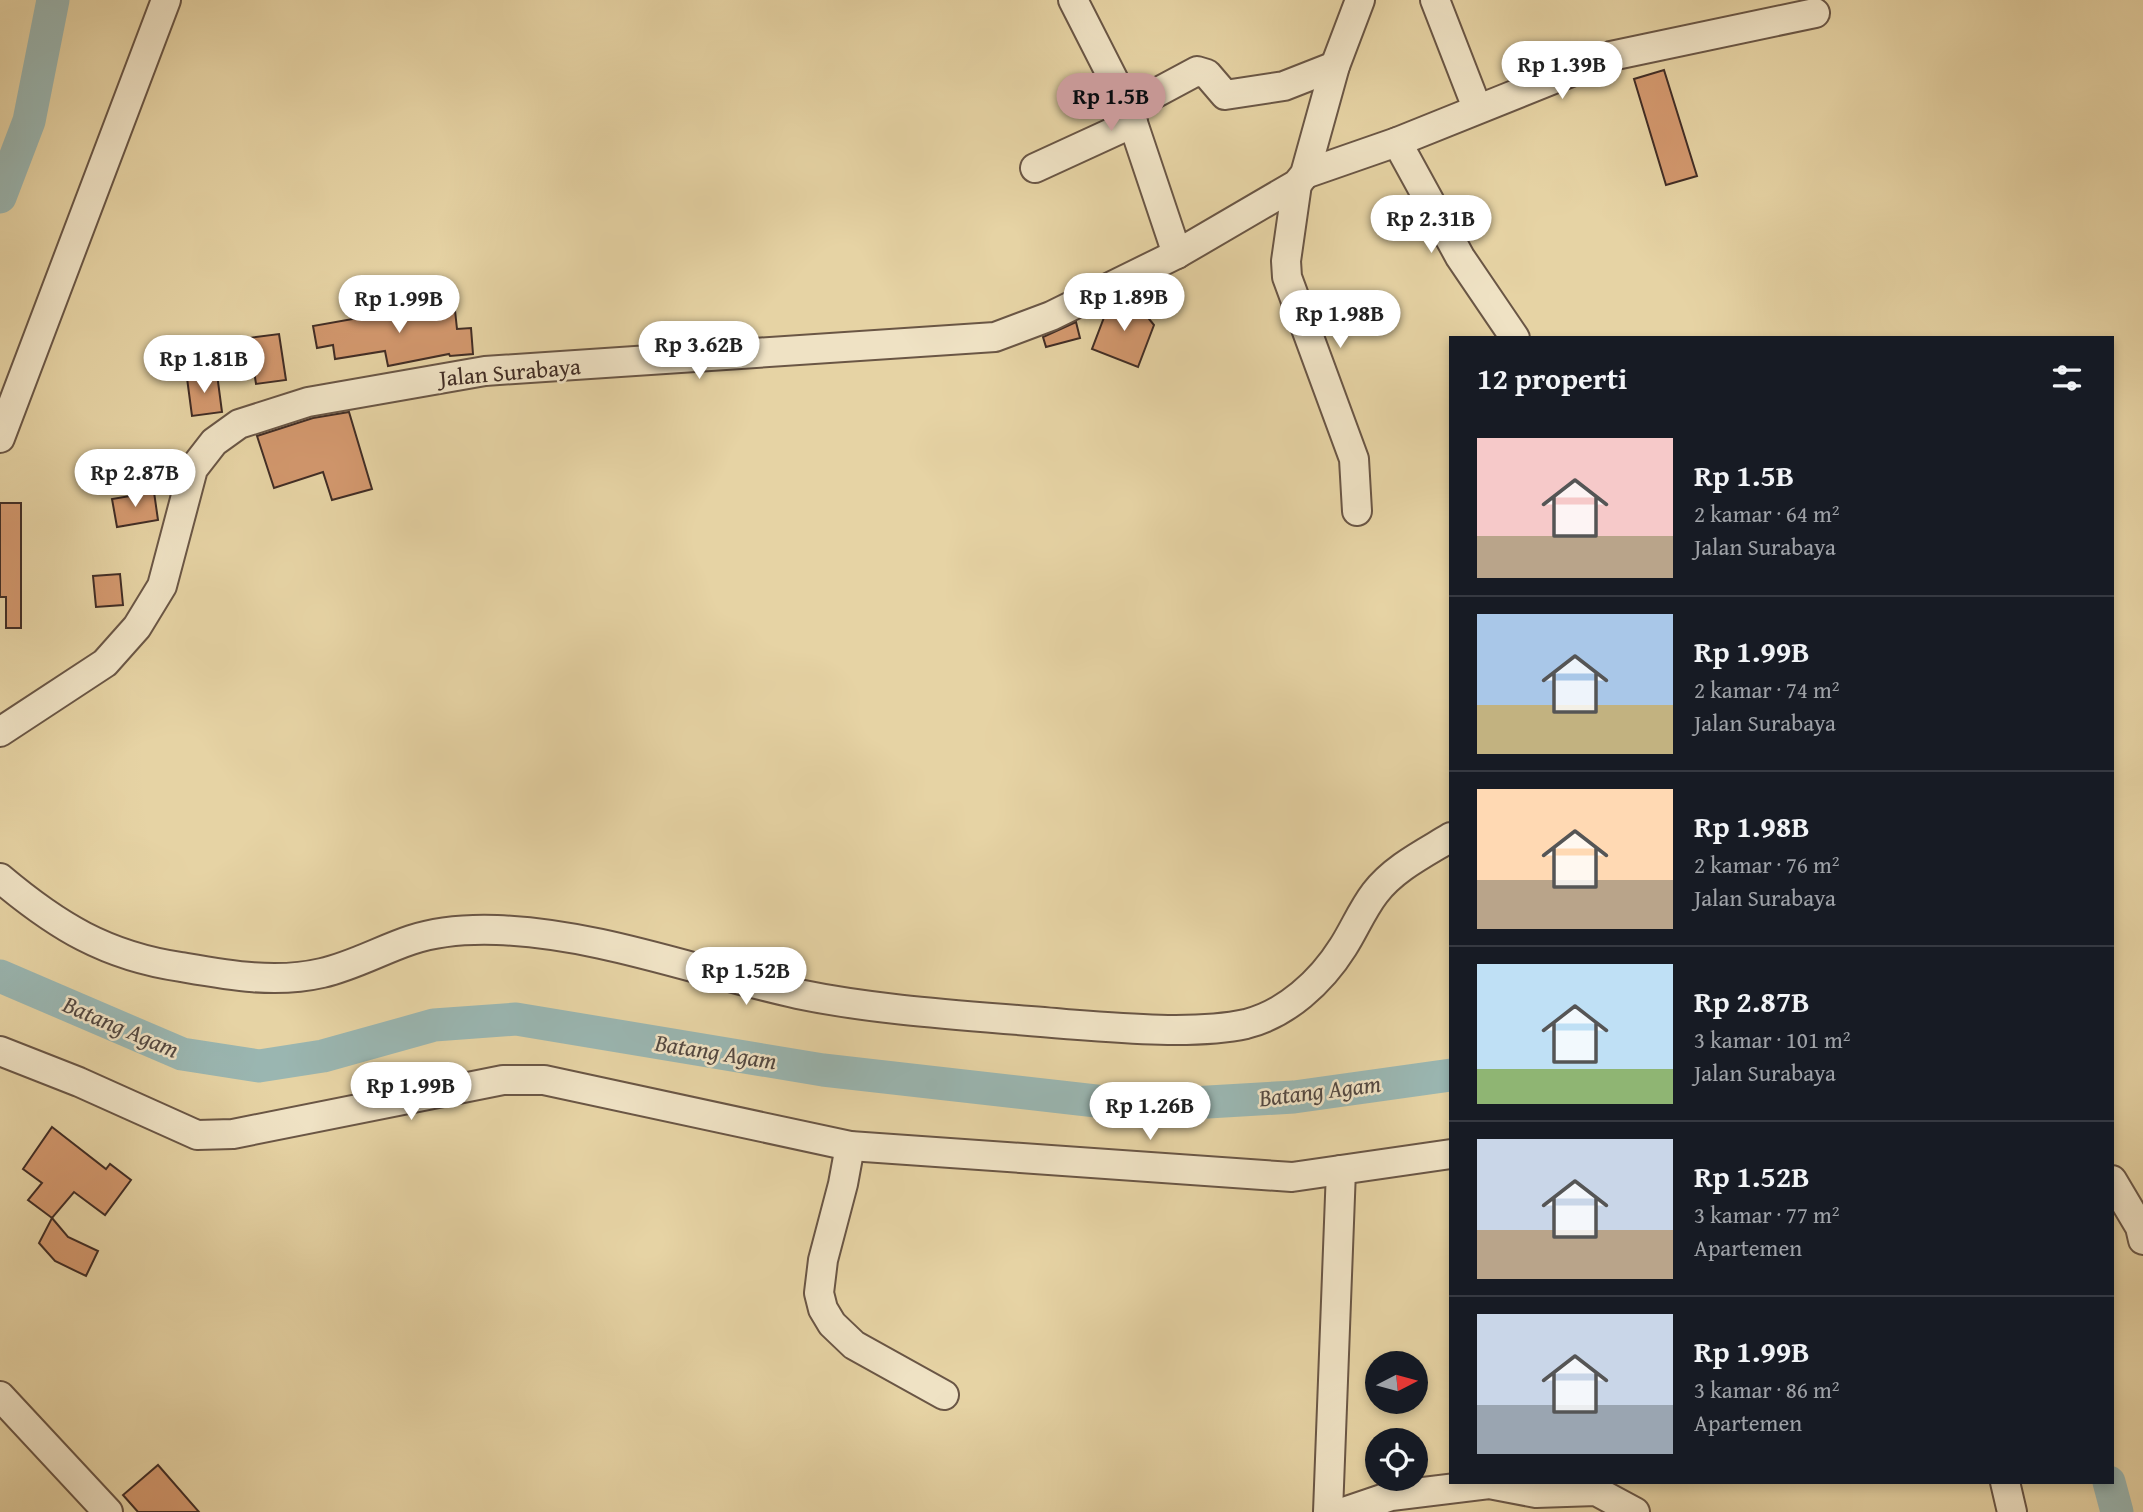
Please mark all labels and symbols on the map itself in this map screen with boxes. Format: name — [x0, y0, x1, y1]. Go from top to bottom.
pin: Rp 1.39B — [1490, 42, 1634, 101]
pin: Rp 1.5B — [1046, 74, 1176, 133]
pin: Rp 2.31B — [1359, 196, 1503, 255]
pin: Rp 1.89B — [1052, 274, 1196, 333]
pin: Rp 1.99B — [327, 276, 471, 335]
pin: Rp 1.98B — [1268, 290, 1412, 350]
pin: Rp 3.62B — [627, 322, 771, 381]
pin: Rp 1.81B — [132, 336, 276, 395]
street label: Jalan Surabaya — [435, 349, 582, 394]
pin: Rp 2.87B — [63, 449, 207, 509]
pin: Rp 1.52B — [674, 948, 818, 1007]
water label: Batang Agam — [57, 986, 185, 1067]
water label: Batang Agam — [652, 1024, 780, 1078]
pin: Rp 1.99B — [339, 1062, 483, 1122]
water label: Batang Agam — [1256, 1066, 1383, 1115]
pin: Rp 1.26B — [1078, 1082, 1222, 1142]
north arrow — [1365, 1351, 1428, 1414]

